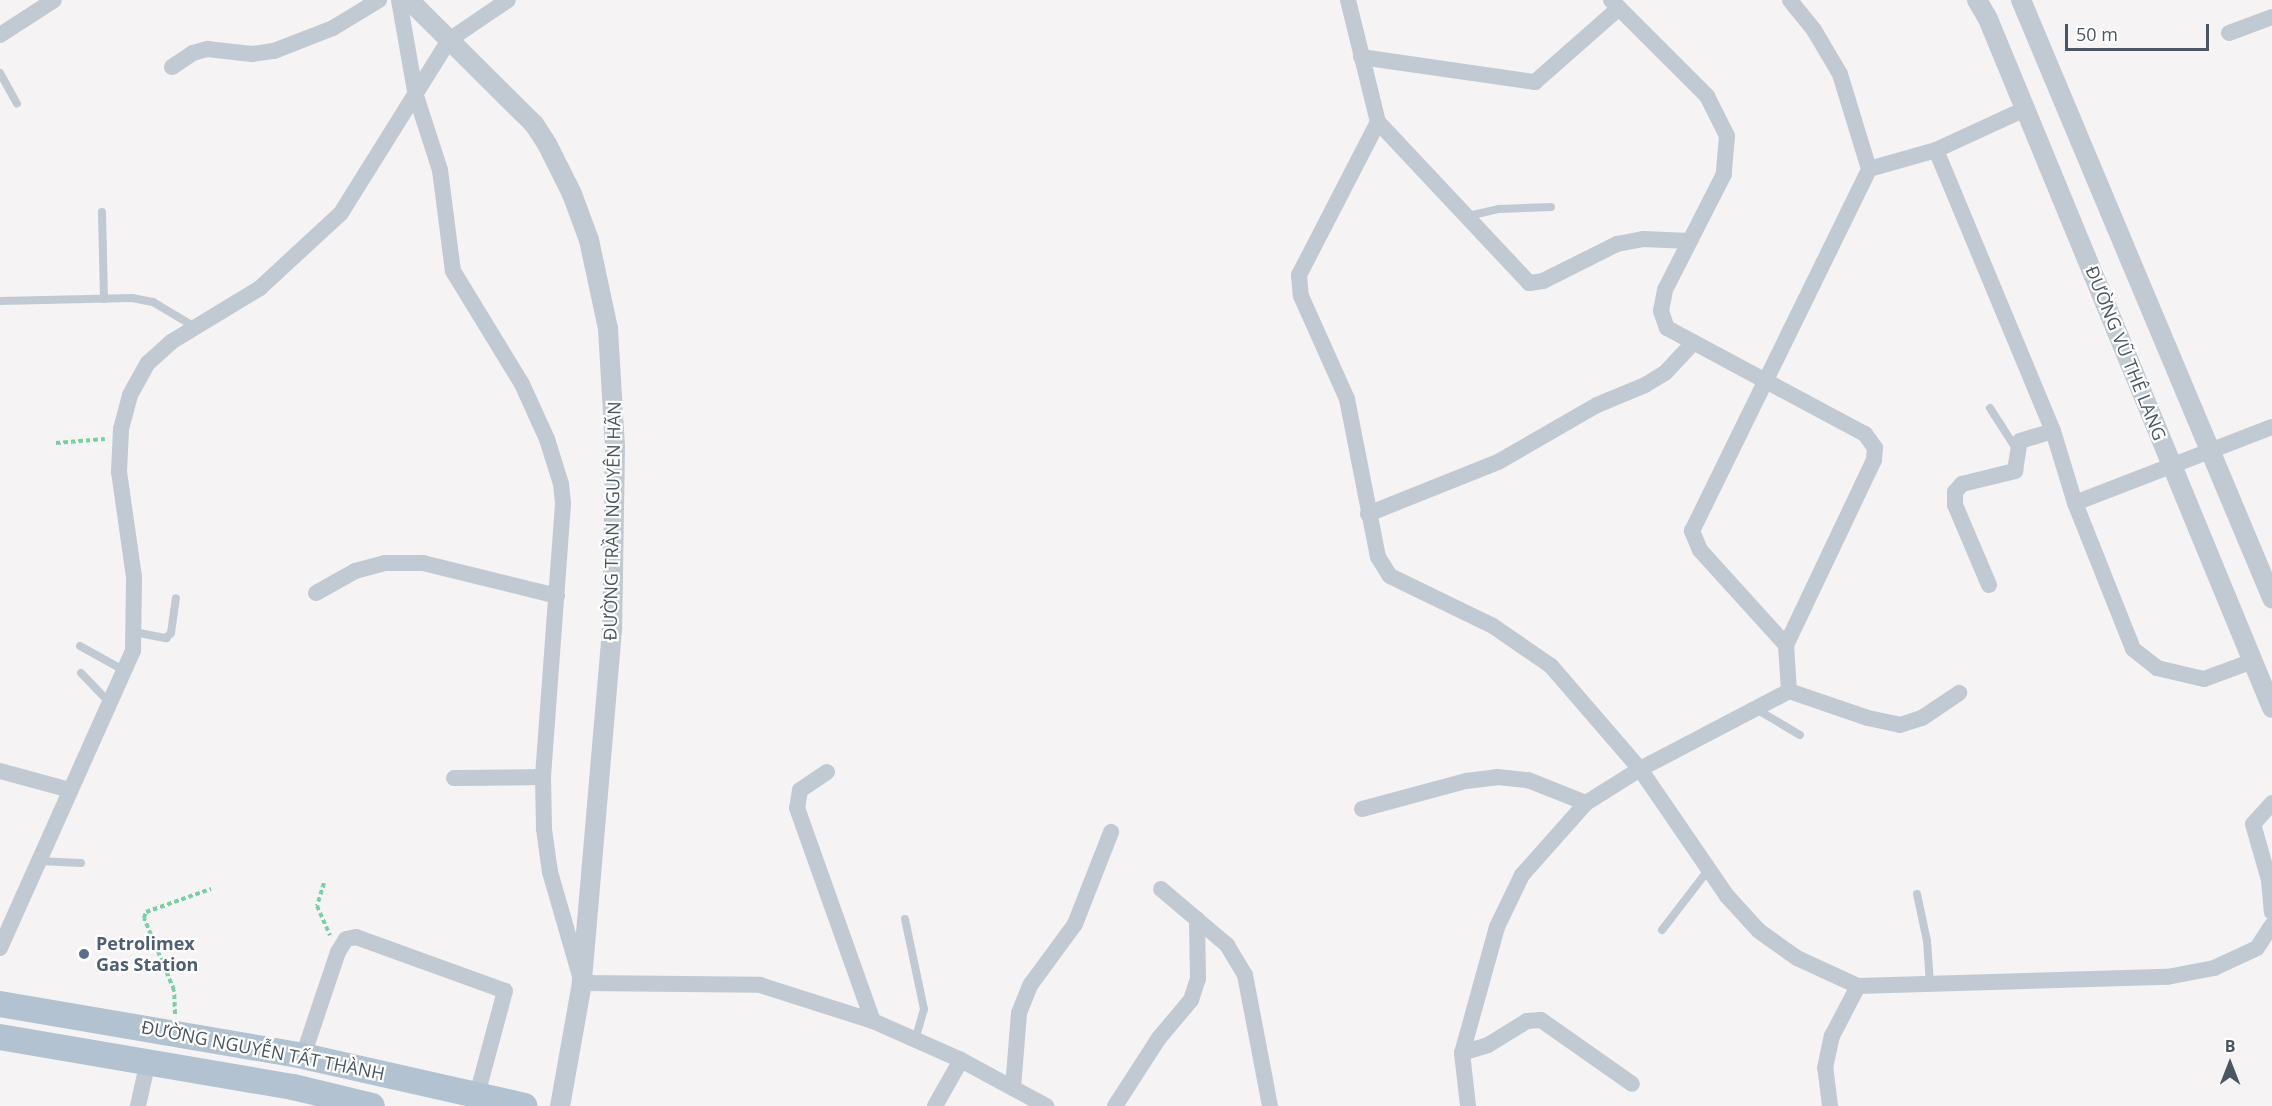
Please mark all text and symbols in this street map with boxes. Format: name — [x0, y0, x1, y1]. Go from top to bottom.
scale bar — [2068, 12, 2212, 50]
text: 50 m — [2076, 22, 2118, 46]
street label: ĐƯỜNG VŨ THÊ LANG — [2081, 263, 2171, 443]
street label: ĐƯỜNG TRẦN NGUYÊN HÃN — [599, 401, 625, 641]
place label: Petrolimex Gas Station — [96, 933, 198, 976]
marker: Petrolimex Gas Station — [77, 947, 91, 961]
street label: ĐƯỜNG NGUYỄN TẤT THÀNH — [139, 1016, 387, 1084]
north arrow — [2200, 1034, 2260, 1094]
text: B — [2225, 1035, 2235, 1057]

